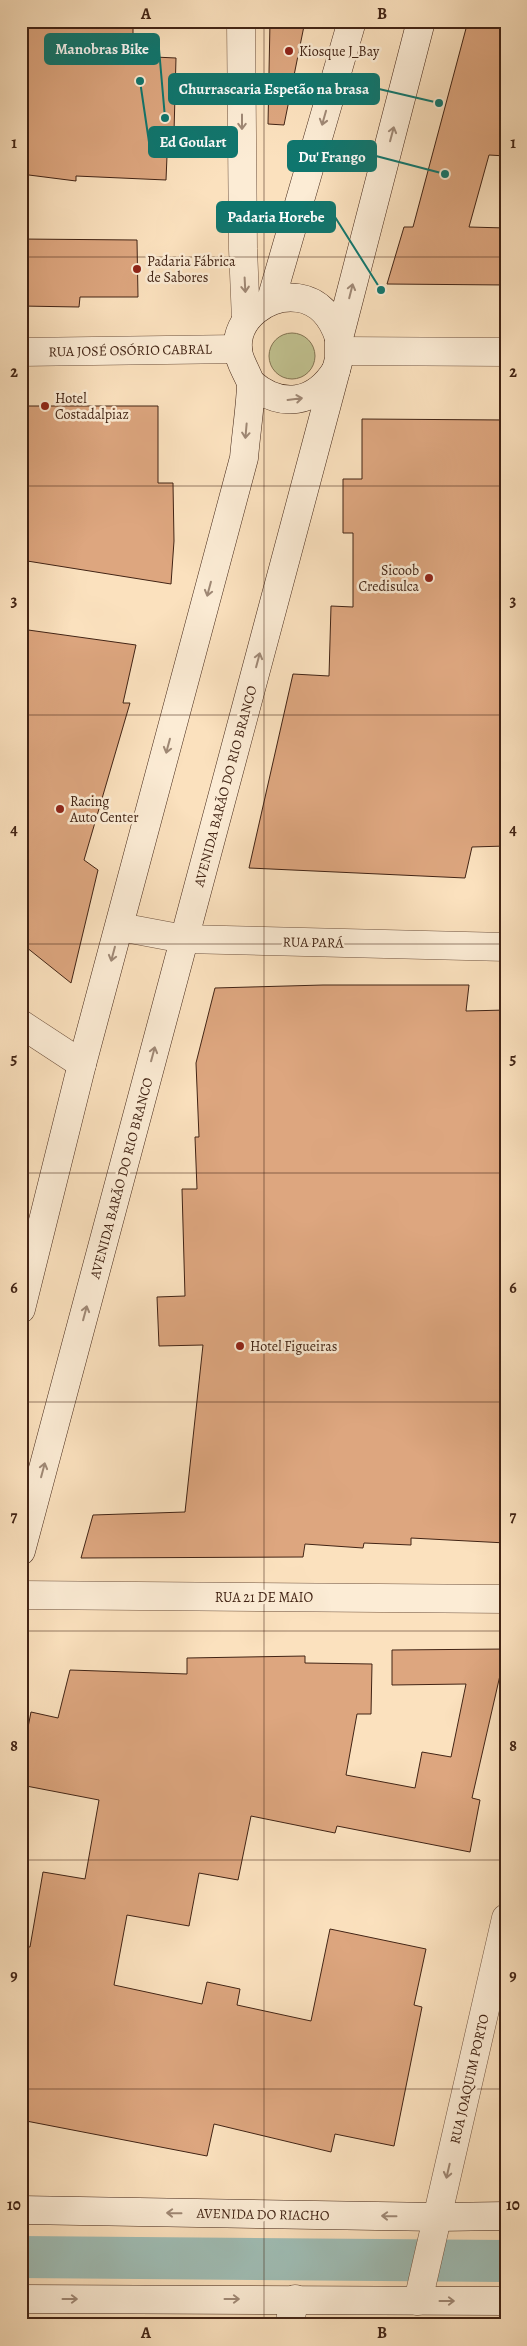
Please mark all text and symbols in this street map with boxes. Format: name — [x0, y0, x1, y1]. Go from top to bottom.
text: A — [140, 3, 152, 25]
text: B — [377, 3, 387, 25]
callout: Manobras Bike — [45, 34, 159, 64]
text: Manobras Bike — [55, 39, 149, 59]
place label: Kiosque J_Bay — [299, 42, 380, 61]
marker: Kiosque J_Bay — [283, 45, 295, 57]
callout: Churrascaria Espetão na brasa — [169, 74, 379, 104]
text: Churrascaria Espetão na brasa — [179, 79, 370, 99]
one-way arrow — [318, 110, 328, 126]
one-way arrow — [237, 114, 247, 130]
one-way arrow — [387, 126, 397, 142]
callout: Ed Goulart — [149, 127, 237, 157]
text: 1 — [11, 132, 17, 154]
text: Ed Goulart — [159, 132, 227, 152]
text: 1 — [510, 132, 516, 154]
callout: Du' Frango — [288, 141, 376, 171]
text: Du' Frango — [298, 147, 366, 167]
callout: Padaria Horebe — [217, 202, 335, 232]
text: Padaria Horebe — [227, 207, 325, 227]
place label: Padaria Fábrica de Sabores — [147, 252, 236, 287]
marker: Padaria Fábrica de Sabores — [131, 263, 143, 275]
one-way arrow — [240, 277, 249, 293]
one-way arrow — [347, 284, 356, 300]
street label: RUA JOSÉ OSÓRIO CABRAL — [48, 340, 213, 361]
text: 2 — [10, 361, 18, 383]
text: 2 — [509, 361, 517, 383]
place label: Hotel Costadalpiaz — [55, 389, 129, 424]
one-way arrow — [286, 394, 302, 404]
marker: Hotel Costadalpiaz — [39, 400, 51, 412]
one-way arrow — [241, 423, 251, 439]
place label: Sicoob Credisulca — [359, 561, 419, 596]
marker: Sicoob Credisulca — [423, 572, 435, 584]
one-way arrow — [204, 581, 214, 597]
text: 3 — [11, 590, 18, 612]
text: 3 — [510, 590, 517, 612]
one-way arrow — [254, 653, 264, 669]
street label: AVENIDA BARÃO DO RIO BRANCO — [189, 683, 262, 890]
one-way arrow — [163, 738, 172, 754]
place label: Racing Auto Center — [69, 792, 139, 827]
marker: Racing Auto Center — [54, 803, 66, 815]
text: 4 — [10, 819, 18, 841]
text: 4 — [509, 819, 517, 841]
street label: RUA PARÁ — [282, 932, 344, 953]
one-way arrow — [108, 946, 117, 962]
one-way arrow — [149, 1047, 159, 1063]
text: 5 — [11, 1048, 18, 1070]
text: 5 — [510, 1048, 517, 1070]
street label: AVENIDA BARÃO DO RIO BRANCO — [85, 1075, 158, 1282]
text: 6 — [10, 1277, 18, 1299]
text: 6 — [509, 1277, 517, 1299]
one-way arrow — [81, 1305, 90, 1321]
place label: Hotel Figueiras — [250, 1337, 337, 1356]
marker: Hotel Figueiras — [234, 1340, 246, 1352]
one-way arrow — [39, 1462, 48, 1478]
text: 7 — [11, 1506, 18, 1528]
text: 7 — [510, 1506, 517, 1528]
street label: RUA 21 DE MAIO — [215, 1588, 314, 1607]
text: 8 — [10, 1735, 18, 1757]
text: 8 — [509, 1735, 517, 1757]
text: 9 — [10, 1965, 18, 1987]
text: 9 — [509, 1965, 517, 1987]
street label: RUA JOAQUIM PORTO — [445, 2012, 494, 2146]
one-way arrow — [443, 2162, 452, 2178]
text: 10 — [7, 2194, 21, 2216]
text: 10 — [506, 2194, 520, 2216]
street label: AVENIDA DO RIACHO — [195, 2204, 330, 2225]
one-way arrow — [166, 2208, 182, 2218]
one-way arrow — [381, 2211, 398, 2221]
one-way arrow — [62, 2294, 78, 2304]
one-way arrow — [224, 2294, 240, 2304]
one-way arrow — [439, 2296, 455, 2306]
text: A — [140, 2322, 152, 2344]
text: B — [377, 2322, 387, 2344]

